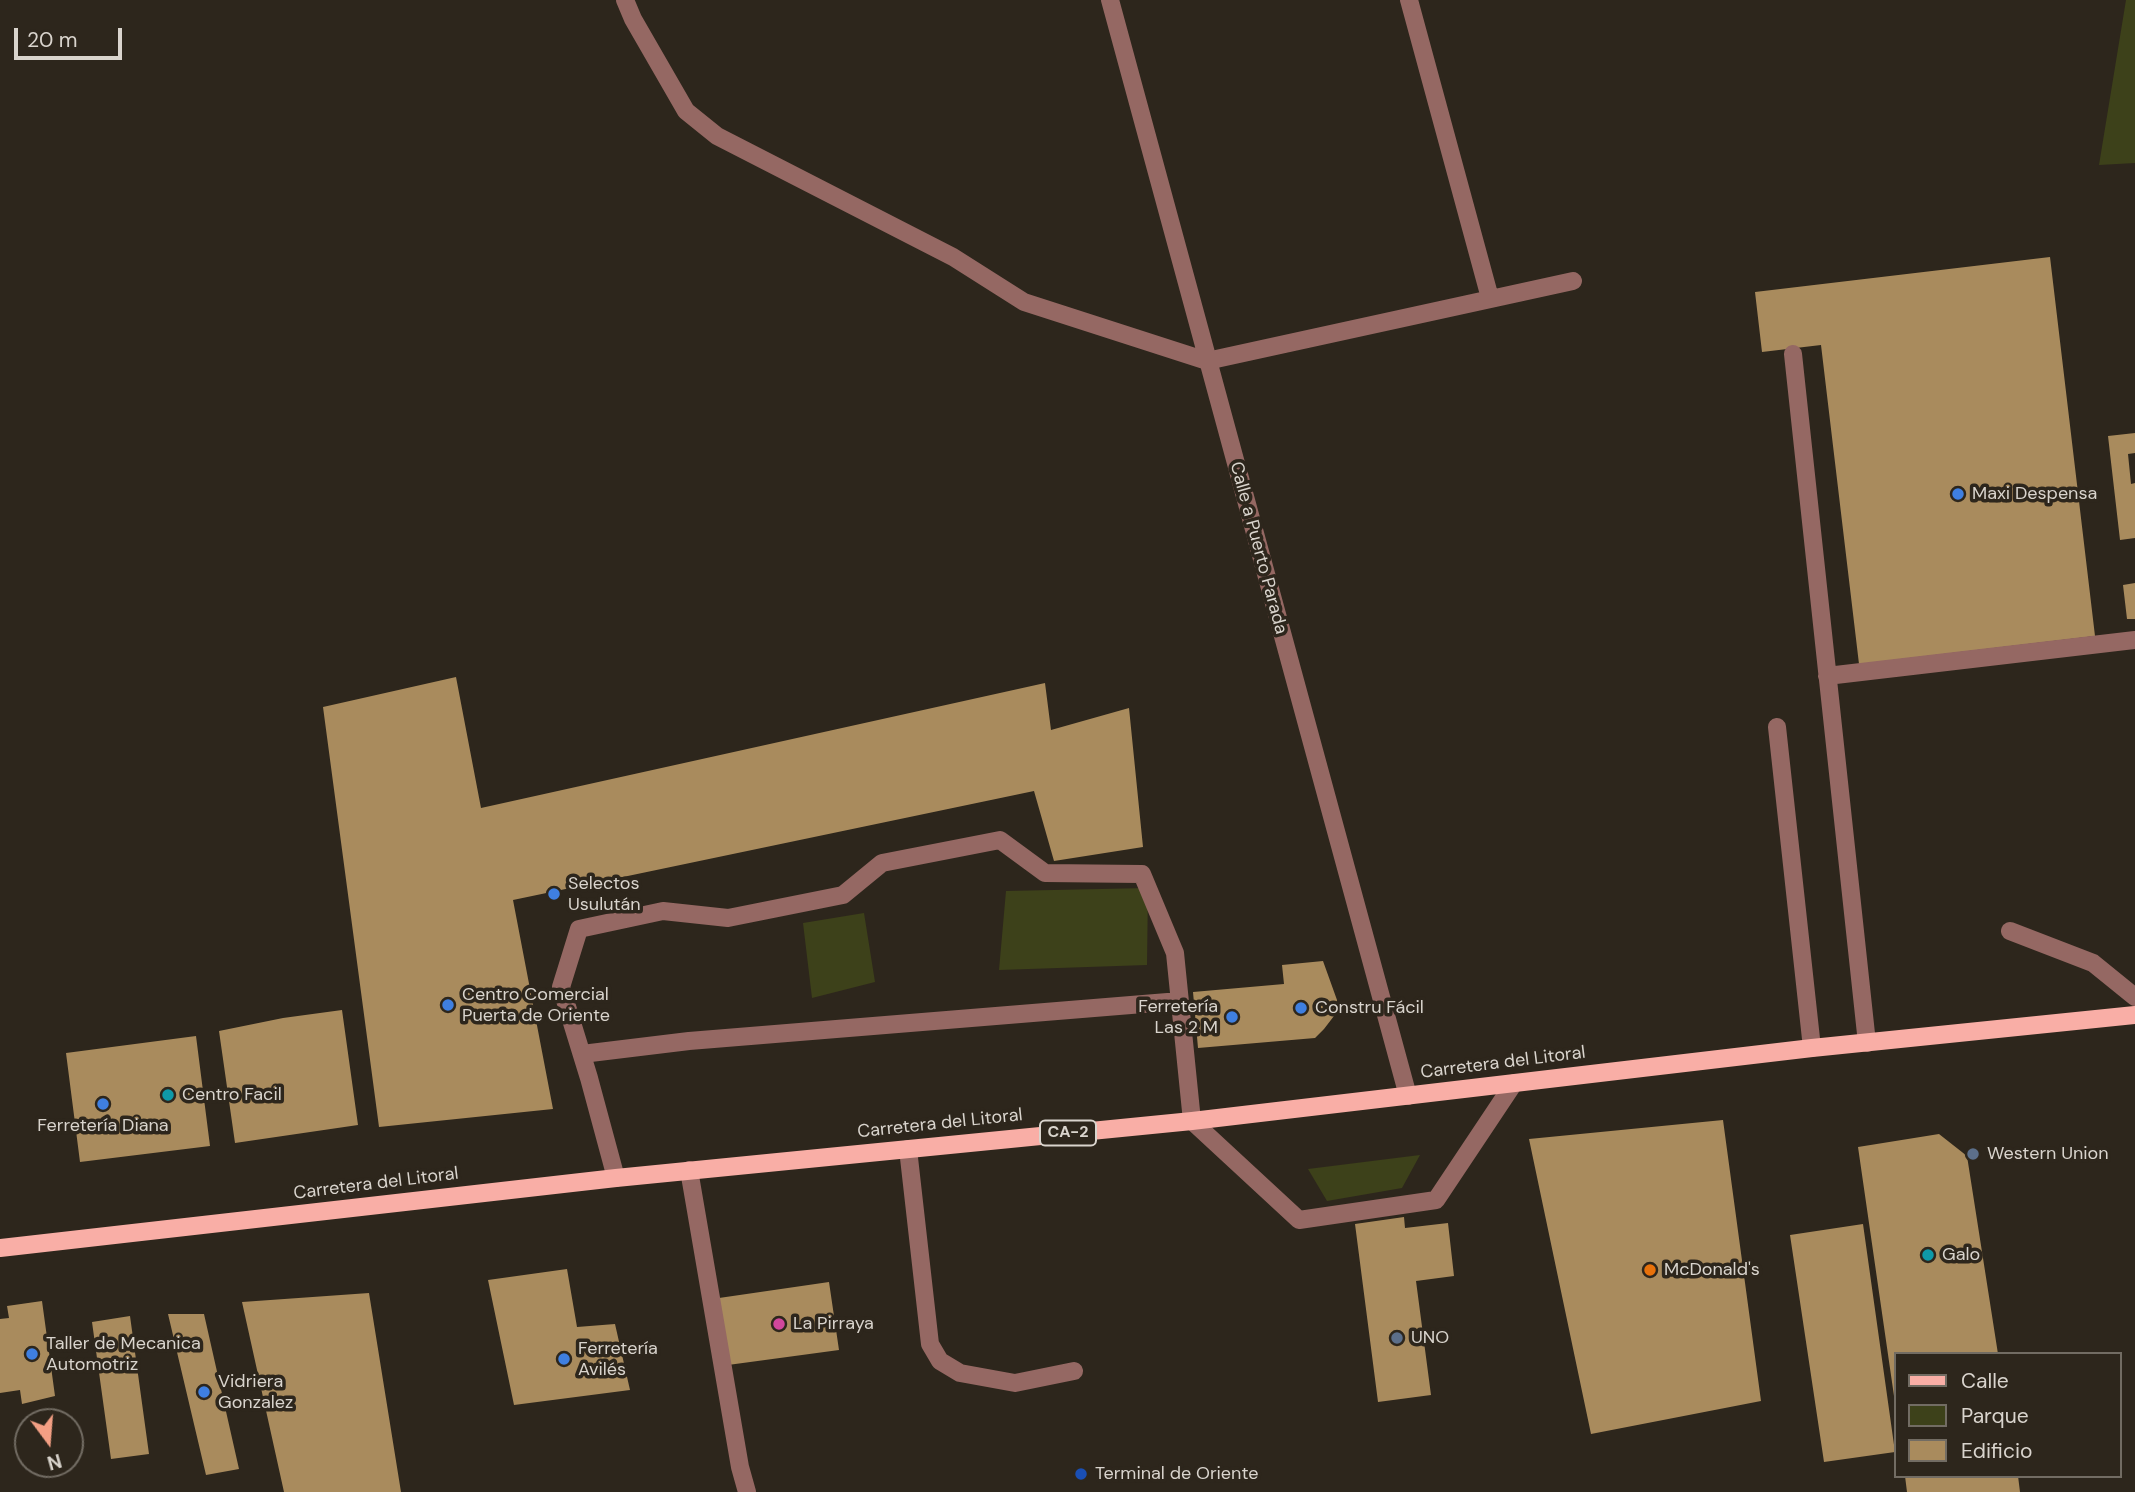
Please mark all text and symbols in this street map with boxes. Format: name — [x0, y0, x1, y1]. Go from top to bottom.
scale bar — [18, 14, 126, 58]
text: 20 m — [27, 26, 78, 54]
street label: Calle a Puerto Parada — [1225, 459, 1291, 637]
place label: Maxi Despensa — [1972, 483, 2097, 505]
marker: Maxi Despensa — [1950, 486, 1966, 502]
place label: Selectos Usulután — [568, 873, 641, 916]
marker: Selectos Usulután — [546, 886, 562, 902]
place label: Centro Comercial Puerta de Oriente — [462, 984, 610, 1026]
place label: Ferretería Las 2 M — [1138, 996, 1218, 1038]
marker: Centro Comercial Puerta de Oriente — [440, 997, 456, 1013]
place label: Constru Fácil — [1315, 997, 1424, 1019]
marker: Constru Fácil — [1293, 1000, 1309, 1016]
marker: Ferretería Las 2 M — [1224, 1009, 1240, 1025]
street label: Carretera del Litoral — [1419, 1042, 1587, 1084]
place label: Centro Facil — [182, 1084, 282, 1106]
marker: Centro Facil — [160, 1087, 176, 1103]
marker: Ferretería Diana — [95, 1096, 111, 1112]
street label: Carretera del Litoral — [856, 1105, 1024, 1143]
place label: Ferretería Diana — [37, 1115, 169, 1137]
road number: CA-2 — [1040, 1120, 1096, 1146]
place label: Western Union — [1987, 1143, 2109, 1165]
marker: Western Union — [1965, 1146, 1981, 1162]
street label: Carretera del Litoral — [292, 1163, 460, 1205]
place label: Galo — [1942, 1244, 1980, 1266]
marker: Galo — [1920, 1247, 1936, 1263]
place label: McDonald's — [1664, 1259, 1760, 1281]
marker: McDonald's — [1642, 1262, 1658, 1278]
place label: La Pirraya — [793, 1313, 874, 1335]
marker: La Pirraya — [771, 1316, 787, 1332]
place label: UNO — [1411, 1327, 1449, 1349]
marker: UNO — [1389, 1330, 1405, 1346]
place label: Taller de Mecanica Automotriz — [46, 1333, 201, 1376]
place label: Ferretería Avilés — [578, 1338, 658, 1380]
marker: Taller de Mecanica Automotriz — [24, 1346, 40, 1362]
marker: Ferretería Avilés — [556, 1351, 572, 1367]
legend — [1894, 1352, 2121, 1478]
text: Calle — [1961, 1367, 2009, 1395]
place label: Vidriera Gonzalez — [218, 1371, 293, 1414]
marker: Vidriera Gonzalez — [196, 1384, 212, 1400]
text: Parque — [1961, 1402, 2029, 1430]
north arrow — [14, 1408, 84, 1478]
text: Edificio — [1961, 1437, 2032, 1465]
text: N — [44, 1448, 64, 1476]
place label: Terminal de Oriente — [1095, 1463, 1258, 1485]
marker: Terminal de Oriente — [1073, 1466, 1089, 1482]

